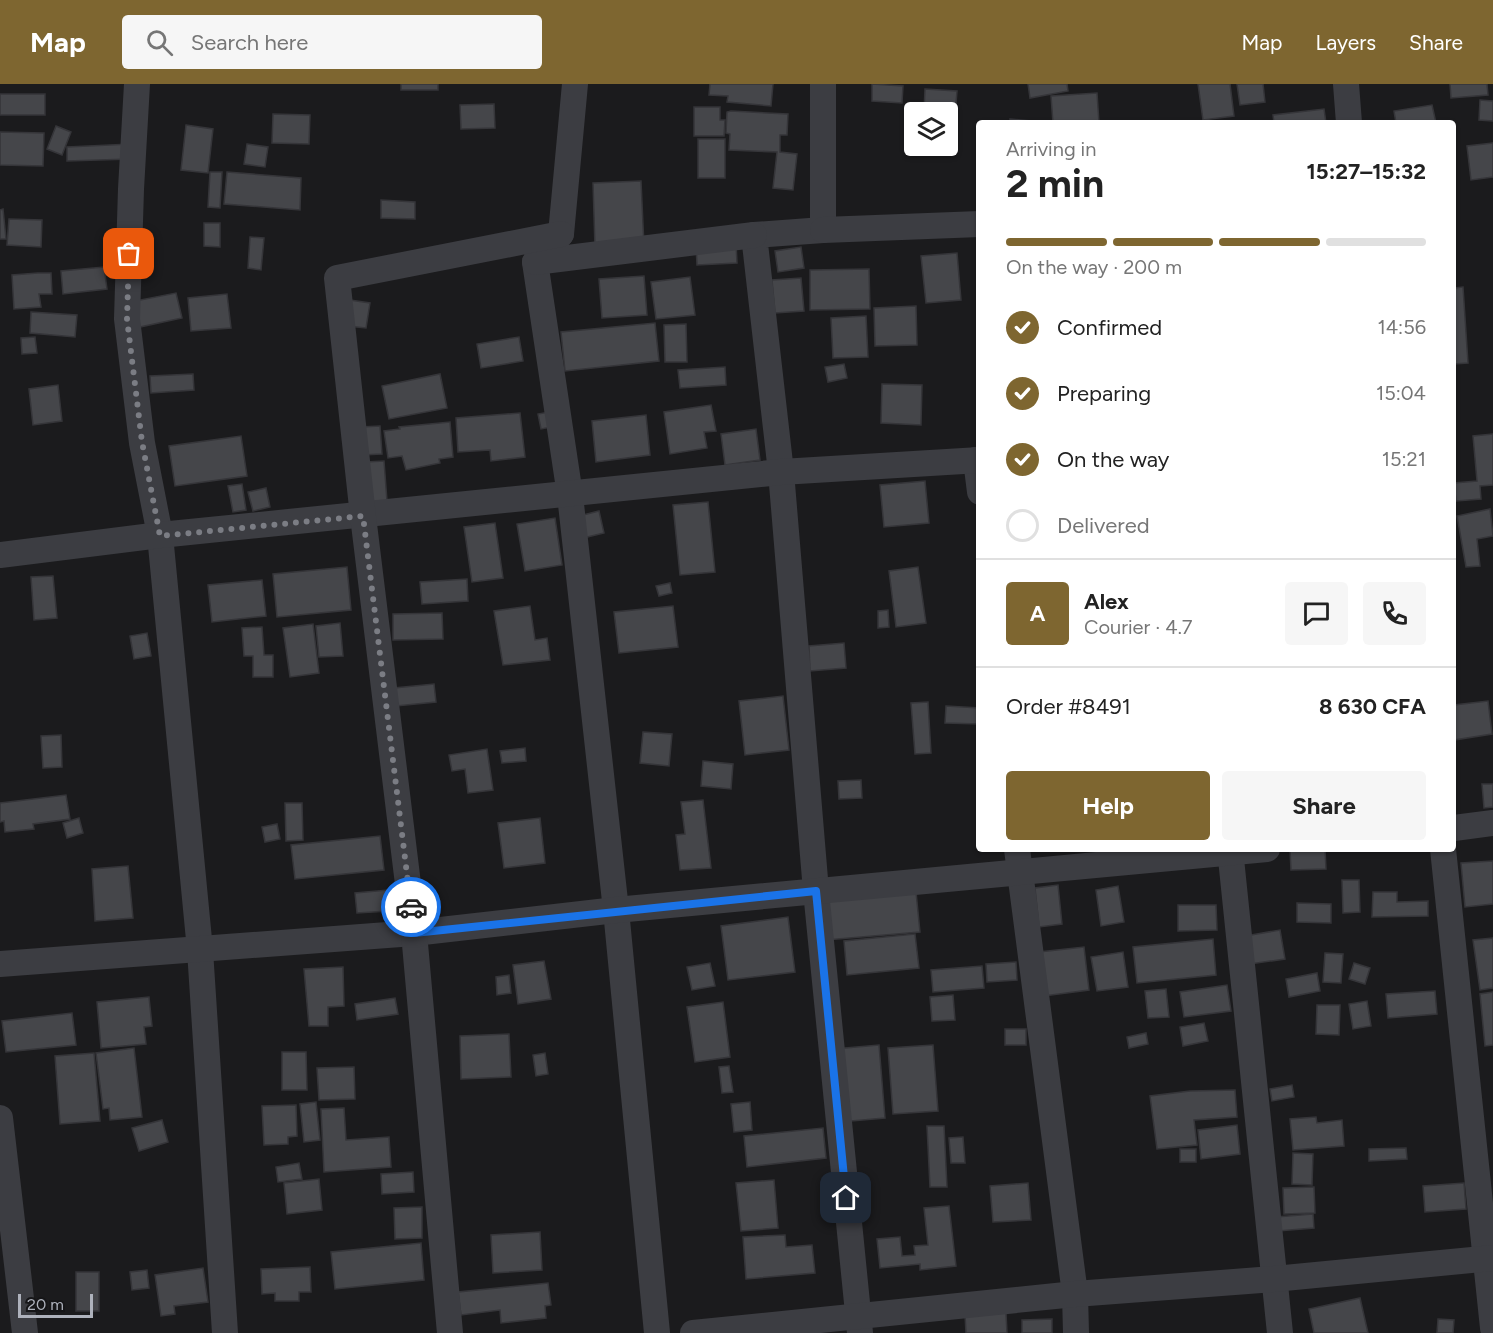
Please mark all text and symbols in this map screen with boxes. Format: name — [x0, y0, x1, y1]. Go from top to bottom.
search box — [122, 15, 542, 69]
text: Map — [30, 25, 86, 59]
icon: search — [143, 26, 176, 59]
text: Search here — [191, 29, 308, 56]
text: Map — [1242, 30, 1282, 55]
text: Layers — [1315, 30, 1376, 55]
text: Share — [1409, 30, 1463, 55]
map controls — [904, 102, 958, 156]
button: layers — [904, 102, 958, 156]
text: Arriving in — [1006, 137, 1096, 161]
text: 15:27–15:32 — [1307, 158, 1426, 185]
text: 2 min — [1006, 160, 1104, 207]
pin — [103, 228, 154, 279]
icon: bag — [112, 237, 145, 270]
text: On the way · 200 m — [1006, 255, 1182, 279]
icon: check — [1006, 311, 1039, 344]
text: Confirmed — [1057, 314, 1162, 341]
text: 14:56 — [1377, 315, 1426, 339]
icon: check — [1006, 377, 1039, 410]
text: Preparing — [1057, 380, 1151, 407]
text: 15:04 — [1376, 381, 1426, 405]
icon: check — [1006, 443, 1039, 476]
text: On the way — [1057, 446, 1169, 473]
text: 15:21 — [1382, 447, 1426, 471]
text: Delivered — [1057, 512, 1150, 539]
button: chat — [1285, 582, 1348, 645]
button: phone — [1363, 582, 1426, 645]
text: Alex — [1084, 588, 1129, 615]
text: A — [1030, 600, 1045, 627]
text: Courier · 4.7 — [1084, 615, 1193, 639]
text: Order #8491 — [1006, 693, 1131, 720]
text: 8 630 CFA — [1319, 693, 1426, 720]
button: Help — [1006, 771, 1210, 840]
button: Share — [1222, 771, 1426, 840]
courier — [381, 877, 441, 937]
icon: car — [395, 891, 428, 924]
pin — [820, 1172, 871, 1223]
icon: home — [829, 1181, 862, 1214]
scale bar — [18, 1291, 93, 1318]
text: 20 m — [27, 1295, 64, 1314]

